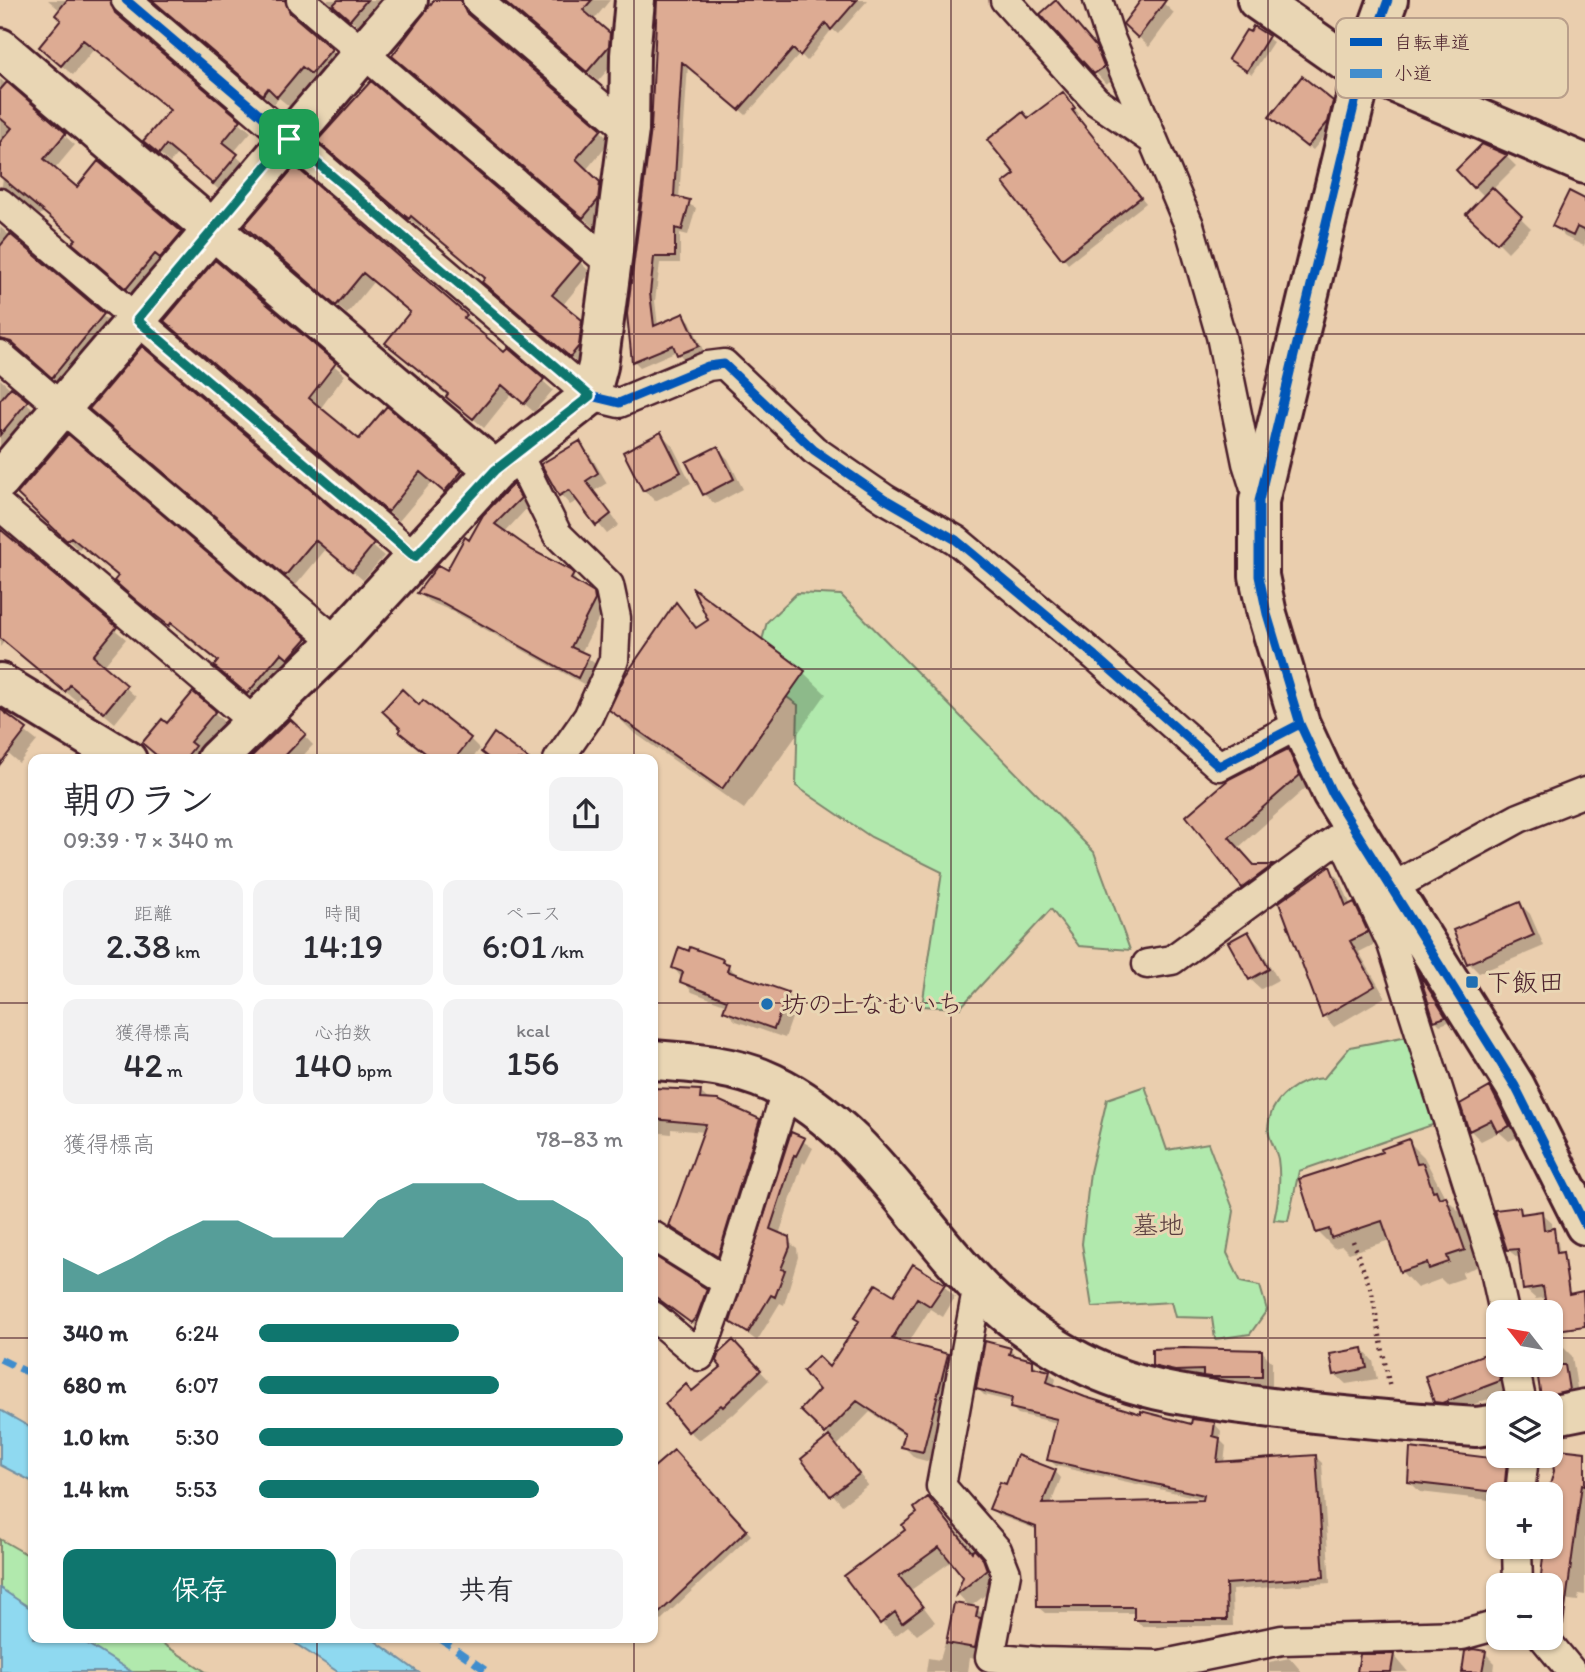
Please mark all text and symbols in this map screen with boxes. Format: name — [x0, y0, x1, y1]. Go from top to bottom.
legend — [1336, 18, 1568, 98]
text: 自転車道 — [1394, 31, 1470, 54]
text: 小道 — [1394, 62, 1432, 85]
pin — [259, 109, 319, 169]
icon: arrive — [270, 120, 308, 158]
text: 朝のラン — [63, 777, 215, 823]
button: share — [549, 777, 623, 851]
text: 09:39 · 7 × 340 m — [63, 826, 233, 854]
text: 距離 — [134, 902, 172, 925]
text: 時間 — [324, 902, 362, 925]
text: ペース — [505, 902, 561, 925]
text: 2.38 — [106, 925, 171, 967]
text: 14:19 — [303, 925, 383, 967]
text: 6:01 — [482, 925, 547, 967]
text: km — [171, 940, 200, 963]
text: /km — [547, 940, 584, 963]
place label: 下飯田 — [1486, 966, 1564, 998]
marker: 下飯田 — [1464, 974, 1480, 990]
place label: 坊の上なむいち — [781, 988, 963, 1020]
marker: 坊の上なむいち — [759, 996, 775, 1012]
text: kcal — [516, 1019, 550, 1042]
text: 獲得標高 — [115, 1021, 191, 1044]
text: 心拍数 — [314, 1021, 372, 1044]
text: 156 — [506, 1042, 560, 1084]
text: 42 — [123, 1044, 163, 1086]
text: 140 — [294, 1044, 353, 1086]
text: m — [163, 1059, 183, 1082]
text: bpm — [353, 1059, 392, 1082]
text: 78–83 m — [536, 1125, 623, 1153]
text: 獲得標高 — [63, 1130, 155, 1158]
park label: 墓地 — [1132, 1209, 1184, 1241]
north arrow — [1486, 1300, 1563, 1377]
map controls — [1486, 1300, 1563, 1650]
text: 340 m — [63, 1319, 128, 1347]
text: 6:24 — [175, 1319, 219, 1347]
text: 680 m — [63, 1371, 126, 1399]
text: 6:07 — [175, 1371, 218, 1399]
button: layers — [1486, 1391, 1563, 1468]
text: 1.0 km — [63, 1423, 129, 1451]
text: 5:30 — [175, 1423, 219, 1451]
text: 1.4 km — [63, 1475, 129, 1503]
text: 5:53 — [175, 1475, 217, 1503]
button: + — [1486, 1482, 1563, 1559]
button: 保存 — [63, 1549, 336, 1629]
button: 共有 — [350, 1549, 623, 1629]
button: − — [1486, 1573, 1563, 1650]

